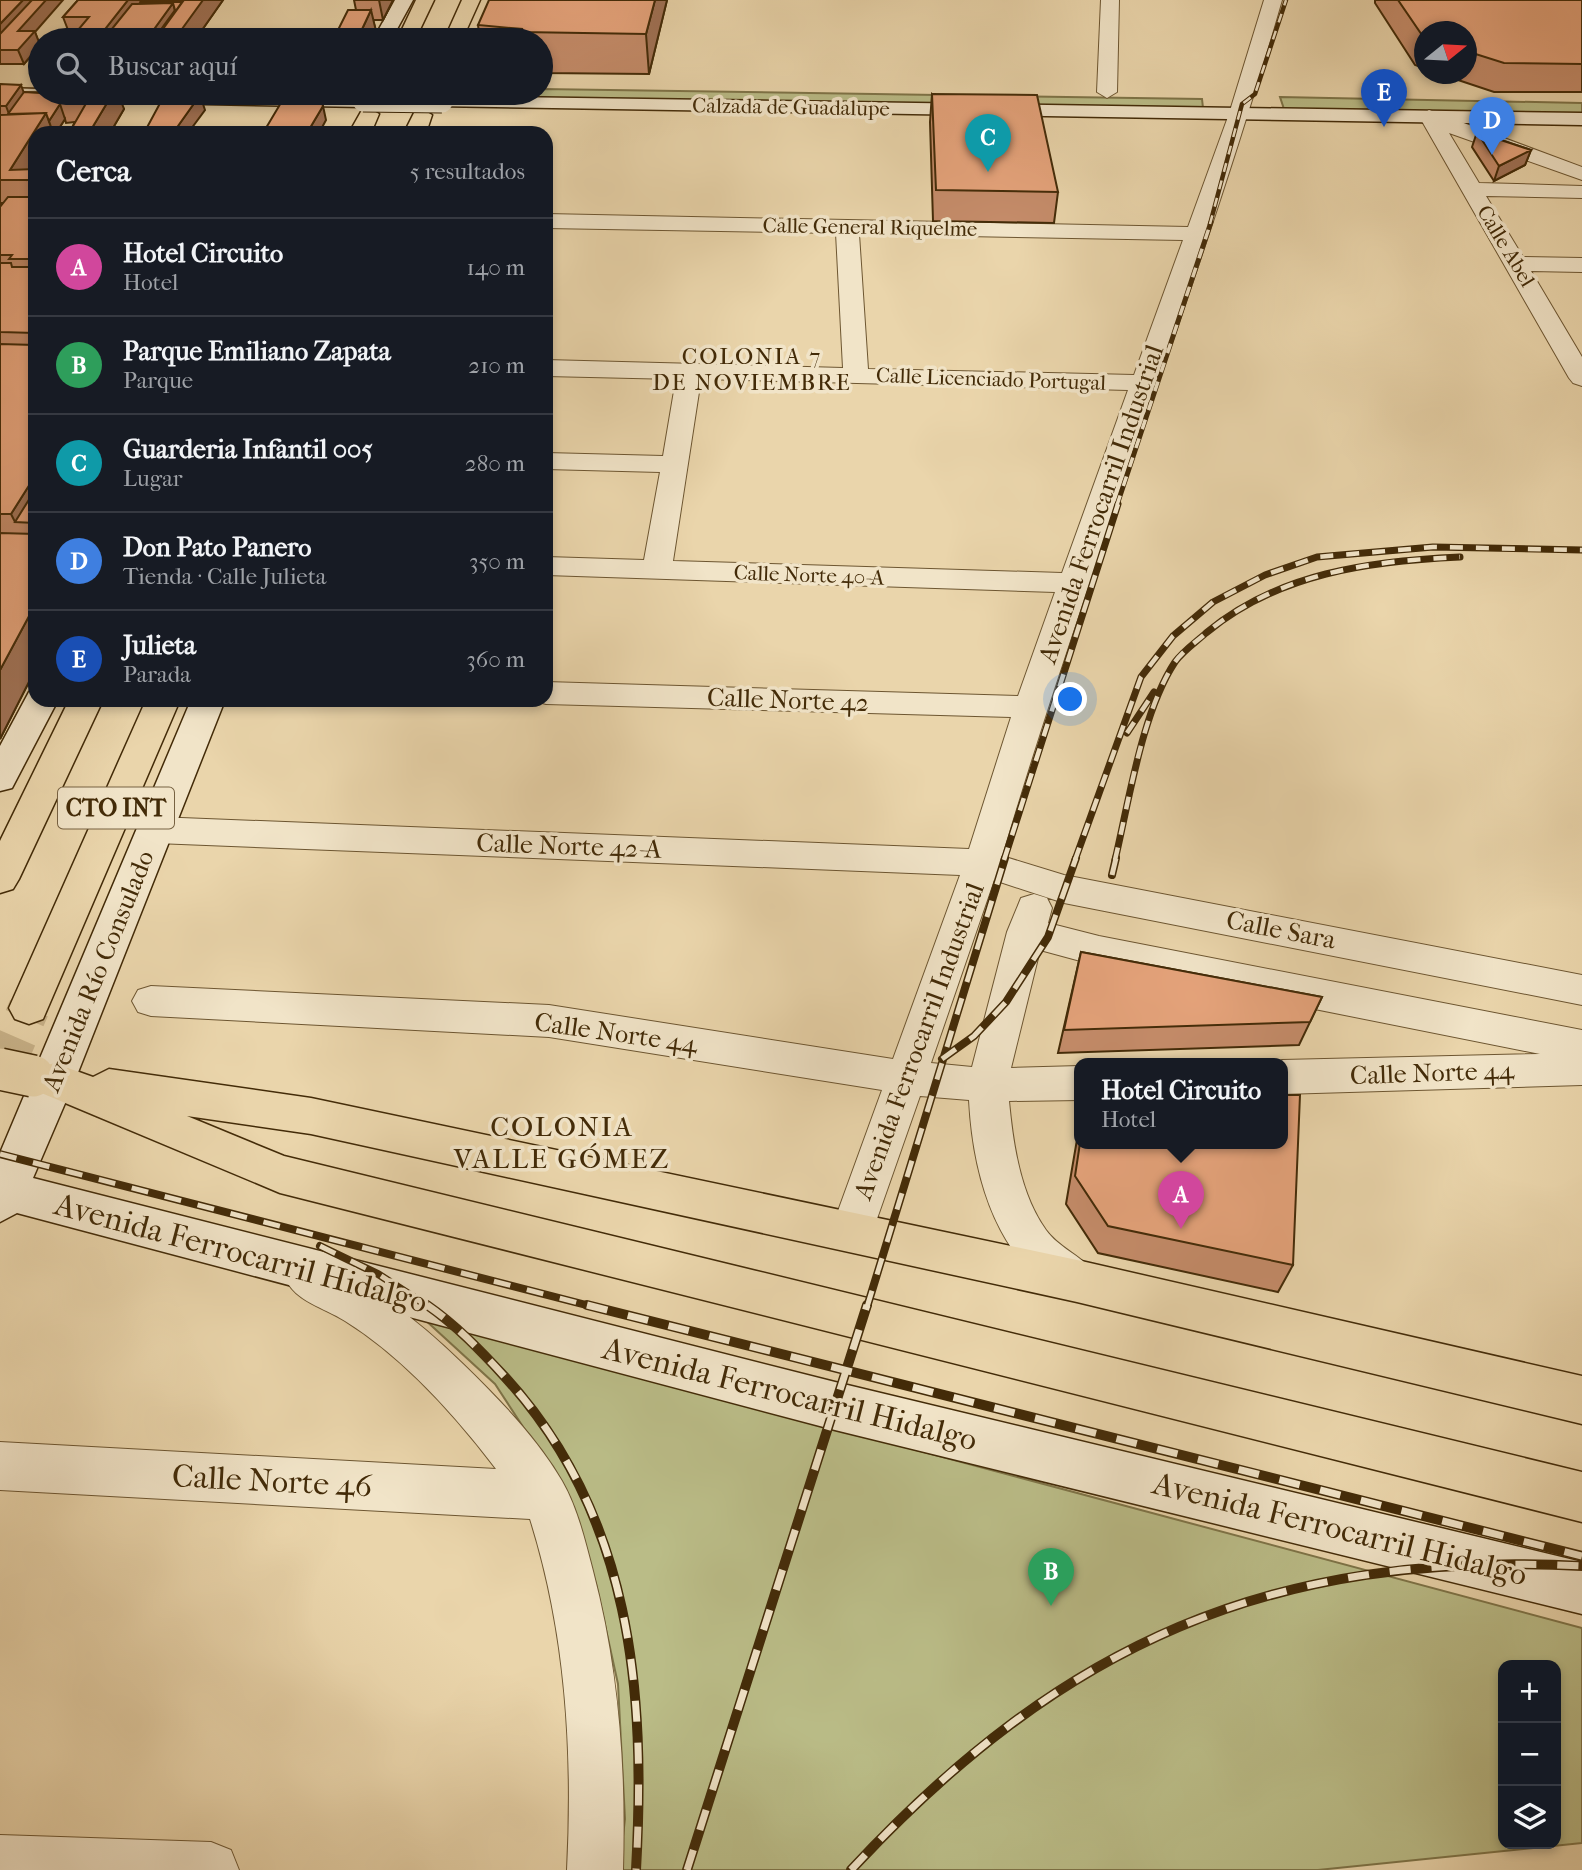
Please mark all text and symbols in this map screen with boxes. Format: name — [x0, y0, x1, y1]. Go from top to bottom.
north arrow — [1414, 21, 1477, 84]
search box — [28, 28, 553, 105]
icon: search — [52, 48, 90, 86]
text: Buscar aquí — [108, 51, 237, 82]
pin: E — [1361, 69, 1407, 127]
street label: Calzada de Guadalupe — [692, 93, 890, 121]
pin: D — [1469, 97, 1515, 155]
pin: C — [965, 114, 1011, 172]
text: Cerca — [56, 154, 131, 189]
text: 5 resultados — [410, 158, 525, 185]
street label: Calle Abel — [1472, 201, 1540, 291]
street label: Calle General Riquelme — [762, 213, 978, 241]
text: Hotel Circuito — [123, 238, 283, 269]
text: A — [72, 254, 86, 281]
text: 140 m — [466, 254, 525, 281]
text: Hotel — [123, 269, 178, 296]
text: Parque Emiliano Zapata — [123, 336, 391, 367]
street label: Avenida Ferrocarril Industrial — [1032, 341, 1170, 668]
district label: COLONIA 7 DE NOVIEMBRE — [652, 343, 852, 396]
text: B — [72, 352, 86, 379]
text: 210 m — [468, 352, 525, 379]
street label: Calle Licenciado Portugal — [876, 363, 1107, 395]
text: Parque — [123, 367, 193, 394]
text: Guarderia Infantil 005 — [123, 434, 373, 465]
text: C — [71, 450, 87, 477]
text: 280 m — [465, 450, 525, 477]
text: Lugar — [123, 465, 183, 492]
text: Don Pato Panero — [123, 532, 311, 563]
text: D — [70, 548, 88, 575]
text: 350 m — [469, 548, 525, 575]
street label: Calle Norte 40-A — [733, 560, 885, 590]
text: Tienda · Calle Julieta — [123, 563, 326, 590]
text: Julieta — [123, 630, 196, 661]
text: E — [72, 646, 86, 673]
text: 360 m — [466, 646, 525, 673]
text: Parada — [123, 661, 191, 688]
street label: Calle Norte 42 — [706, 682, 870, 718]
your location — [1053, 682, 1087, 716]
road number: CTO INT — [58, 788, 174, 828]
street label: Calle Norte 42-A — [476, 827, 663, 865]
street label: Avenida Río Consulado — [35, 846, 161, 1097]
street label: Avenida Ferrocarril Industrial — [847, 878, 991, 1204]
street label: Calle Sara — [1224, 904, 1339, 956]
street label: Calle Norte 44 — [533, 1006, 700, 1060]
street label: Calle Norte 44 — [1349, 1055, 1515, 1091]
popup — [1074, 1058, 1288, 1149]
text: Hotel Circuito — [1101, 1075, 1261, 1106]
text: Hotel — [1101, 1106, 1156, 1133]
district label: COLONIA VALLE GÓMEZ — [453, 1110, 670, 1175]
pin: A — [1158, 1171, 1204, 1229]
street label: Avenida Ferrocarril Hidalgo — [49, 1185, 431, 1321]
street label: Avenida Ferrocarril Hidalgo — [597, 1329, 981, 1458]
street label: Calle Norte 46 — [171, 1457, 374, 1505]
street label: Avenida Ferrocarril Hidalgo — [1147, 1464, 1531, 1593]
pin: B — [1028, 1548, 1074, 1606]
map controls — [1498, 1660, 1561, 1849]
button: + — [1498, 1660, 1561, 1723]
button: − — [1498, 1723, 1561, 1786]
button: layers — [1498, 1786, 1561, 1849]

